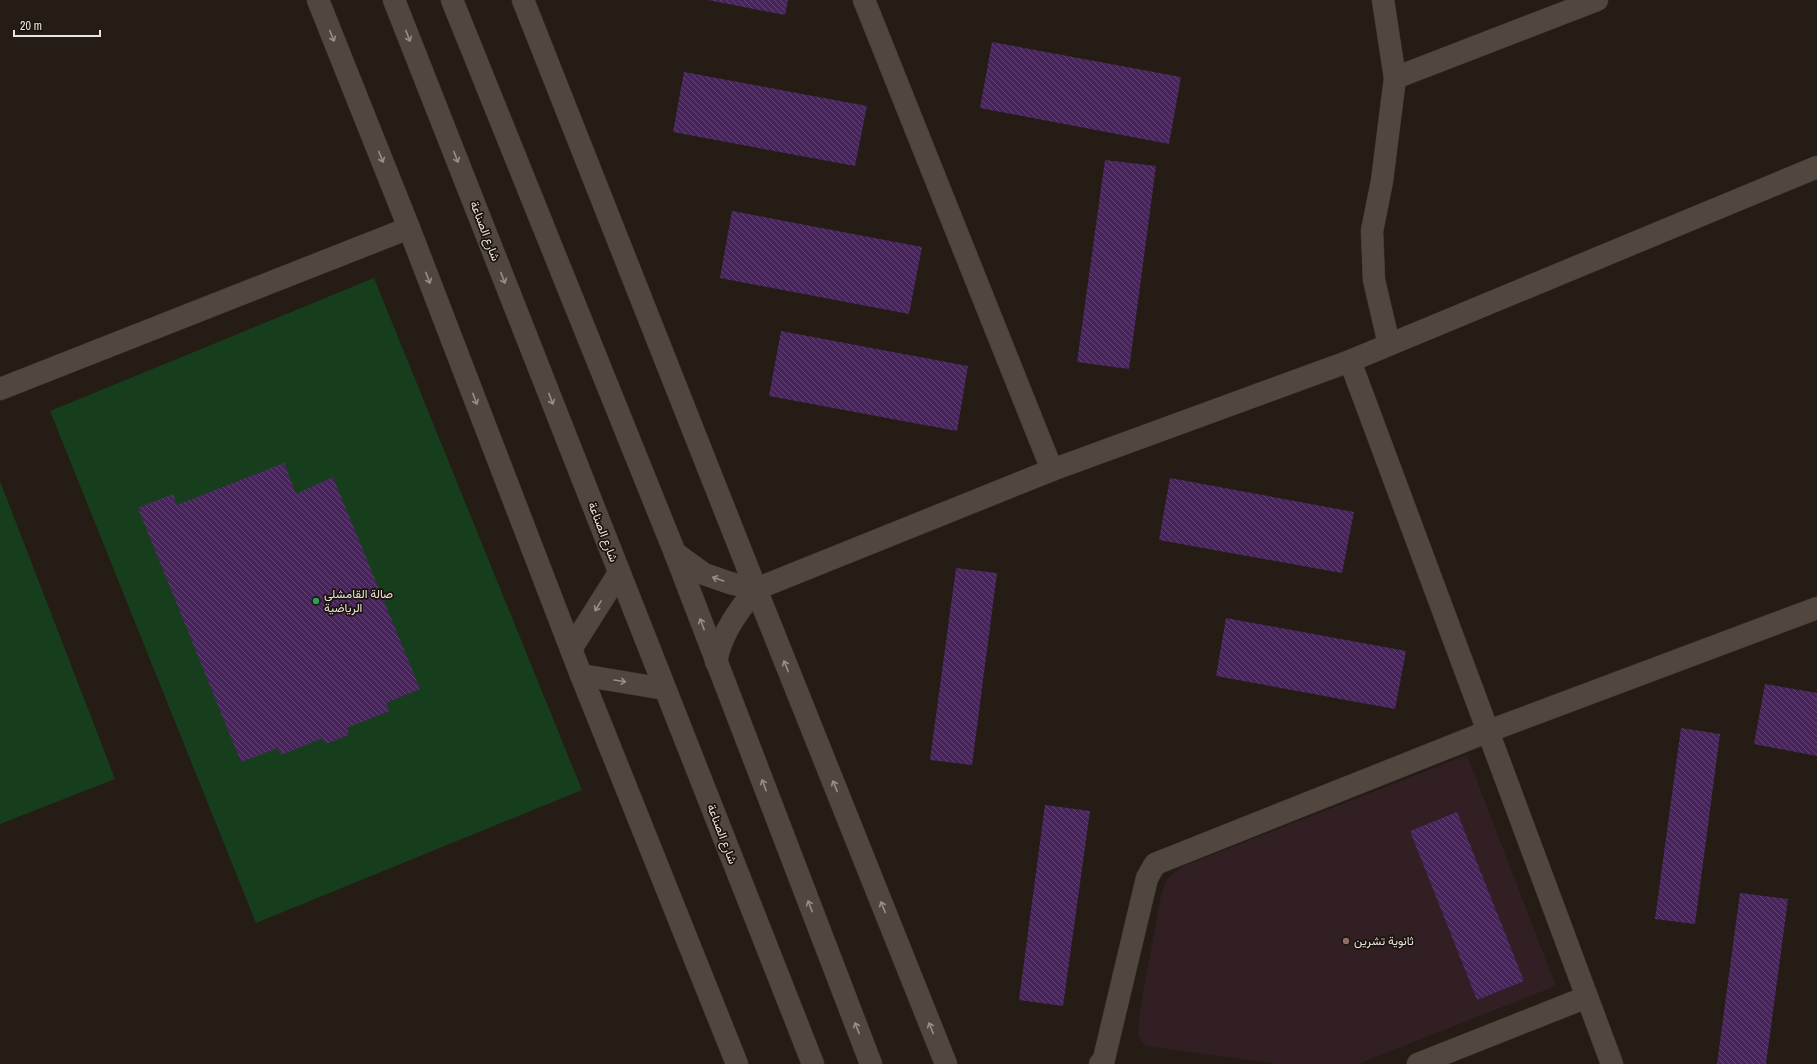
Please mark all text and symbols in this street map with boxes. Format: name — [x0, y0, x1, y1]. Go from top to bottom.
scale bar — [14, 12, 100, 38]
text: 20 m — [20, 18, 42, 34]
one-way arrow — [329, 30, 337, 42]
one-way arrow — [405, 30, 413, 42]
one-way arrow — [377, 150, 385, 162]
one-way arrow — [452, 151, 460, 163]
street label: شارع الصناعة — [465, 199, 504, 264]
one-way arrow — [425, 271, 433, 283]
one-way arrow — [500, 272, 508, 284]
one-way arrow — [471, 393, 479, 405]
one-way arrow — [547, 393, 555, 405]
street label: شارع الصناعة — [583, 500, 622, 565]
one-way arrow — [712, 575, 725, 582]
place label: صالة القامشلي الرياضية — [324, 586, 393, 616]
marker: صالة القامشلي الرياضية — [311, 596, 321, 606]
one-way arrow — [594, 600, 602, 612]
one-way arrow — [698, 619, 706, 631]
one-way arrow — [782, 660, 790, 672]
one-way arrow — [613, 677, 626, 685]
one-way arrow — [759, 779, 767, 791]
one-way arrow — [830, 781, 838, 793]
street label: شارع الصناعة — [702, 802, 741, 867]
one-way arrow — [806, 901, 814, 913]
one-way arrow — [879, 902, 886, 914]
place label: ثانوية تشرين — [1354, 933, 1414, 949]
marker: ثانوية تشرين — [1341, 936, 1351, 946]
one-way arrow — [852, 1022, 860, 1034]
one-way arrow — [927, 1022, 935, 1034]

